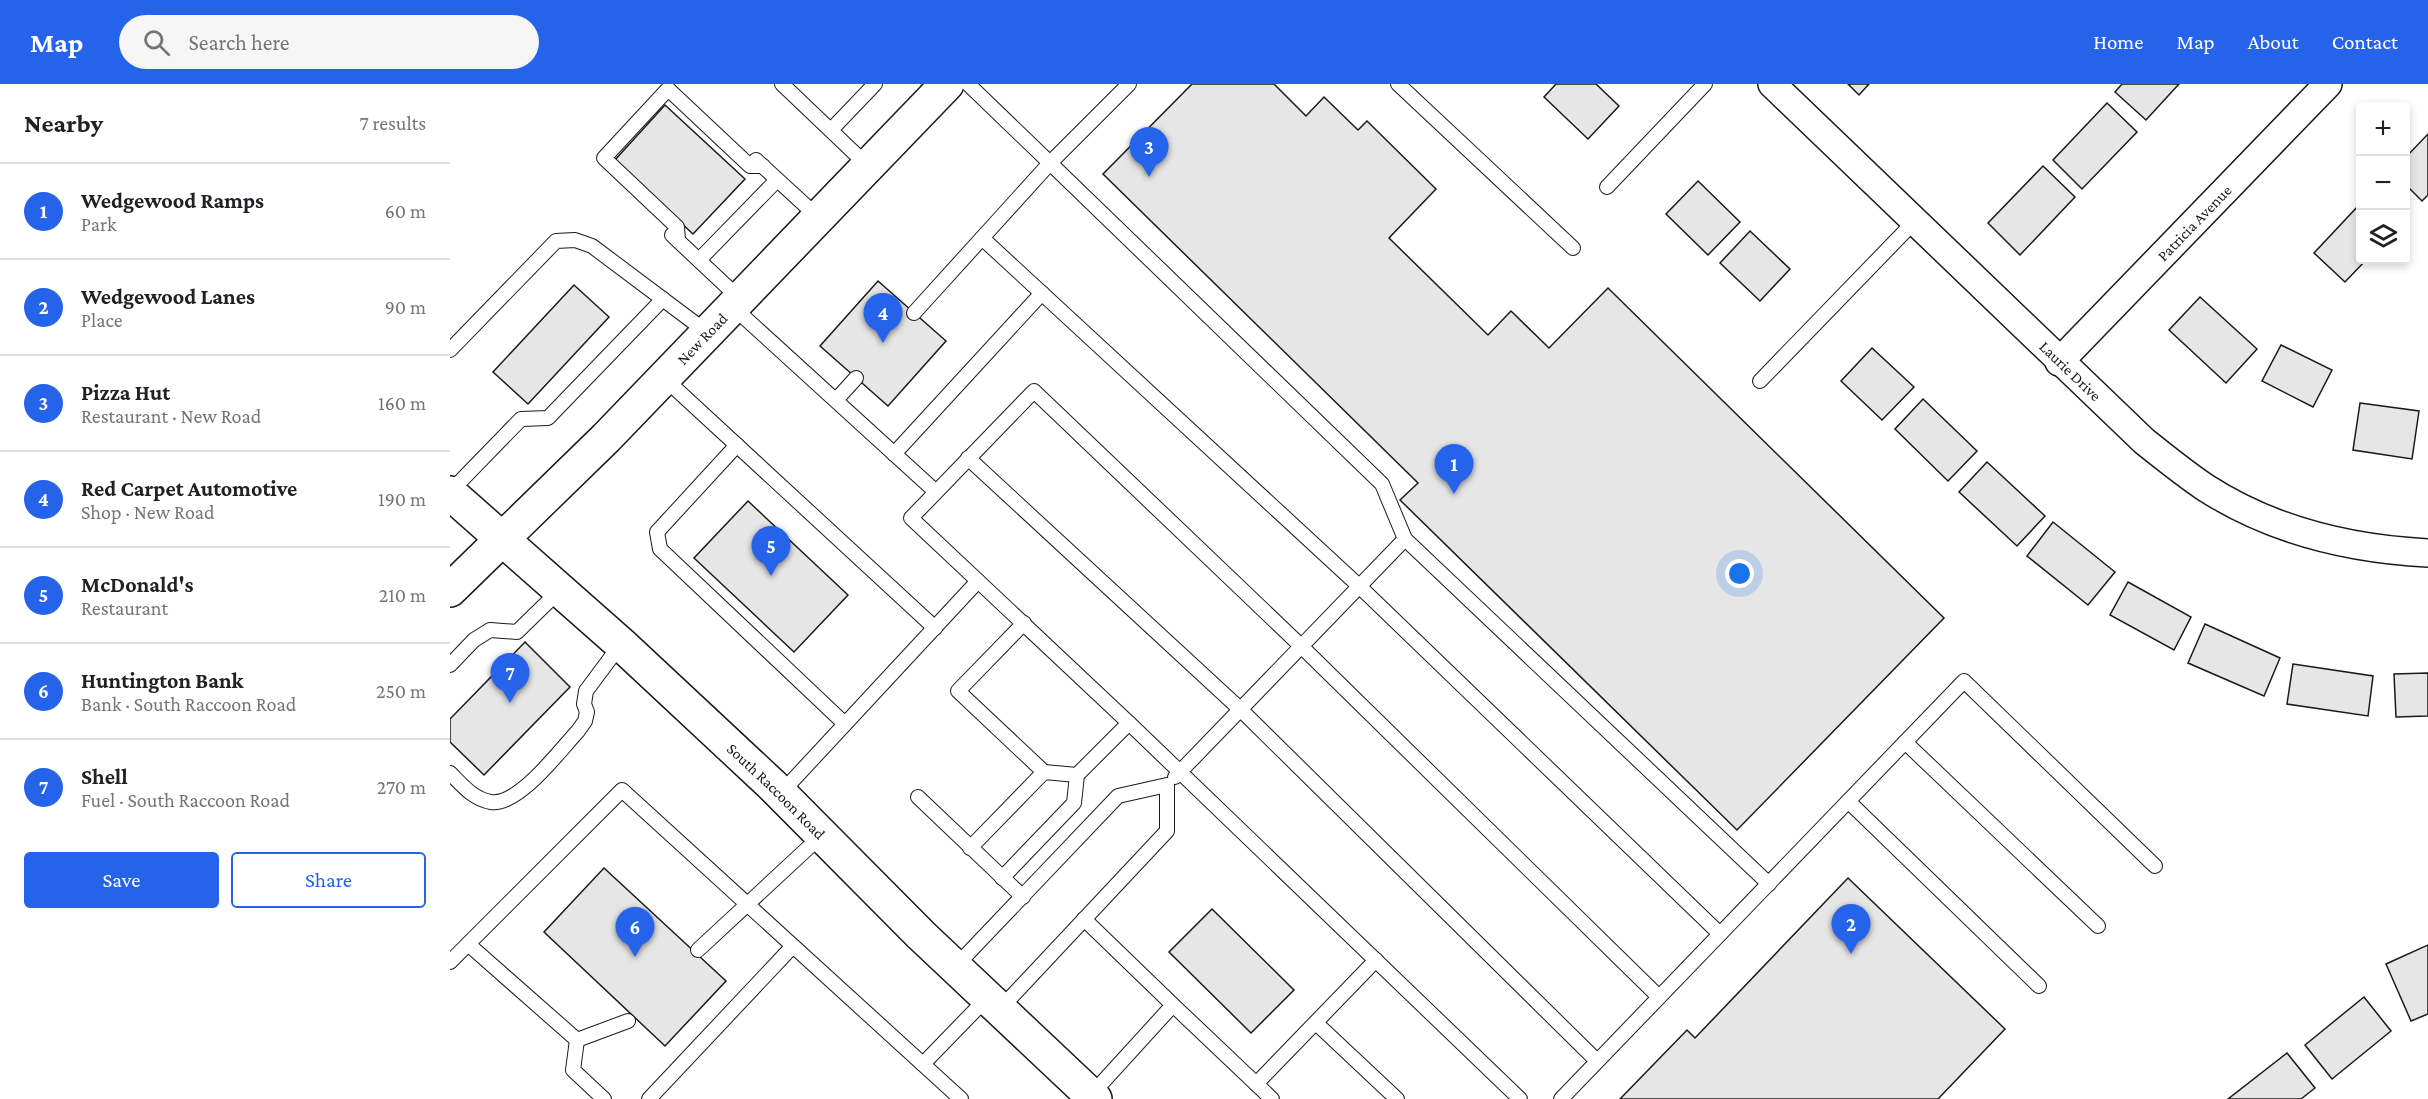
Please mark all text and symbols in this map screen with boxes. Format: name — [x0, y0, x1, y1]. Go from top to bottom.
search box — [119, 15, 539, 69]
icon: search — [140, 26, 173, 59]
text: Map — [30, 27, 83, 58]
text: Search here — [188, 30, 289, 55]
text: Home — [2093, 30, 2143, 54]
text: Map — [2176, 30, 2215, 54]
text: About — [2248, 30, 2299, 54]
text: Contact — [2332, 30, 2398, 54]
map controls — [2356, 102, 2410, 264]
button: + — [2356, 102, 2410, 156]
text: Nearby — [24, 109, 103, 138]
text: 7 results — [360, 112, 426, 134]
pin: 3 — [1130, 128, 1168, 177]
button: − — [2356, 156, 2410, 210]
street label: Patricia Avenue — [2153, 181, 2234, 264]
text: Wedgewood Ramps — [81, 188, 264, 213]
text: 1 — [40, 200, 47, 222]
text: 60 m — [385, 200, 426, 222]
button: layers — [2356, 210, 2410, 264]
text: Park — [81, 213, 117, 235]
text: Wedgewood Lanes — [81, 284, 255, 309]
pin: 4 — [864, 294, 902, 343]
text: 2 — [38, 296, 49, 318]
text: 90 m — [385, 296, 426, 318]
text: Place — [81, 309, 123, 331]
street label: New Road — [673, 309, 731, 368]
street label: Laurie Drive — [2036, 337, 2105, 404]
text: Pizza Hut — [81, 380, 170, 405]
text: 3 — [39, 392, 48, 414]
text: 160 m — [378, 392, 426, 414]
text: Restaurant · New Road — [81, 405, 261, 427]
pin: 1 — [1434, 444, 1474, 494]
text: Red Carpet Automotive — [81, 476, 297, 501]
text: 4 — [38, 488, 49, 510]
text: 190 m — [378, 488, 426, 510]
text: Shop · New Road — [81, 501, 215, 523]
pin: 5 — [752, 526, 790, 576]
your location — [1725, 559, 1754, 588]
text: McDonald's — [81, 572, 194, 597]
text: 5 — [39, 584, 48, 606]
text: 210 m — [379, 584, 426, 606]
text: Restaurant — [81, 597, 168, 619]
pin: 7 — [490, 654, 530, 703]
text: Huntington Bank — [81, 668, 244, 693]
text: 6 — [38, 680, 49, 702]
text: 250 m — [376, 680, 426, 702]
text: Bank · South Raccoon Road — [81, 693, 296, 715]
street label: South Raccoon Road — [724, 739, 829, 843]
text: Shell — [81, 764, 128, 789]
text: 7 — [39, 776, 48, 798]
text: 270 m — [377, 776, 426, 798]
text: Fuel · South Raccoon Road — [81, 789, 290, 811]
button: Save — [24, 852, 219, 908]
button: Share — [231, 852, 426, 908]
pin: 2 — [1832, 904, 1870, 954]
pin: 6 — [616, 908, 654, 957]

